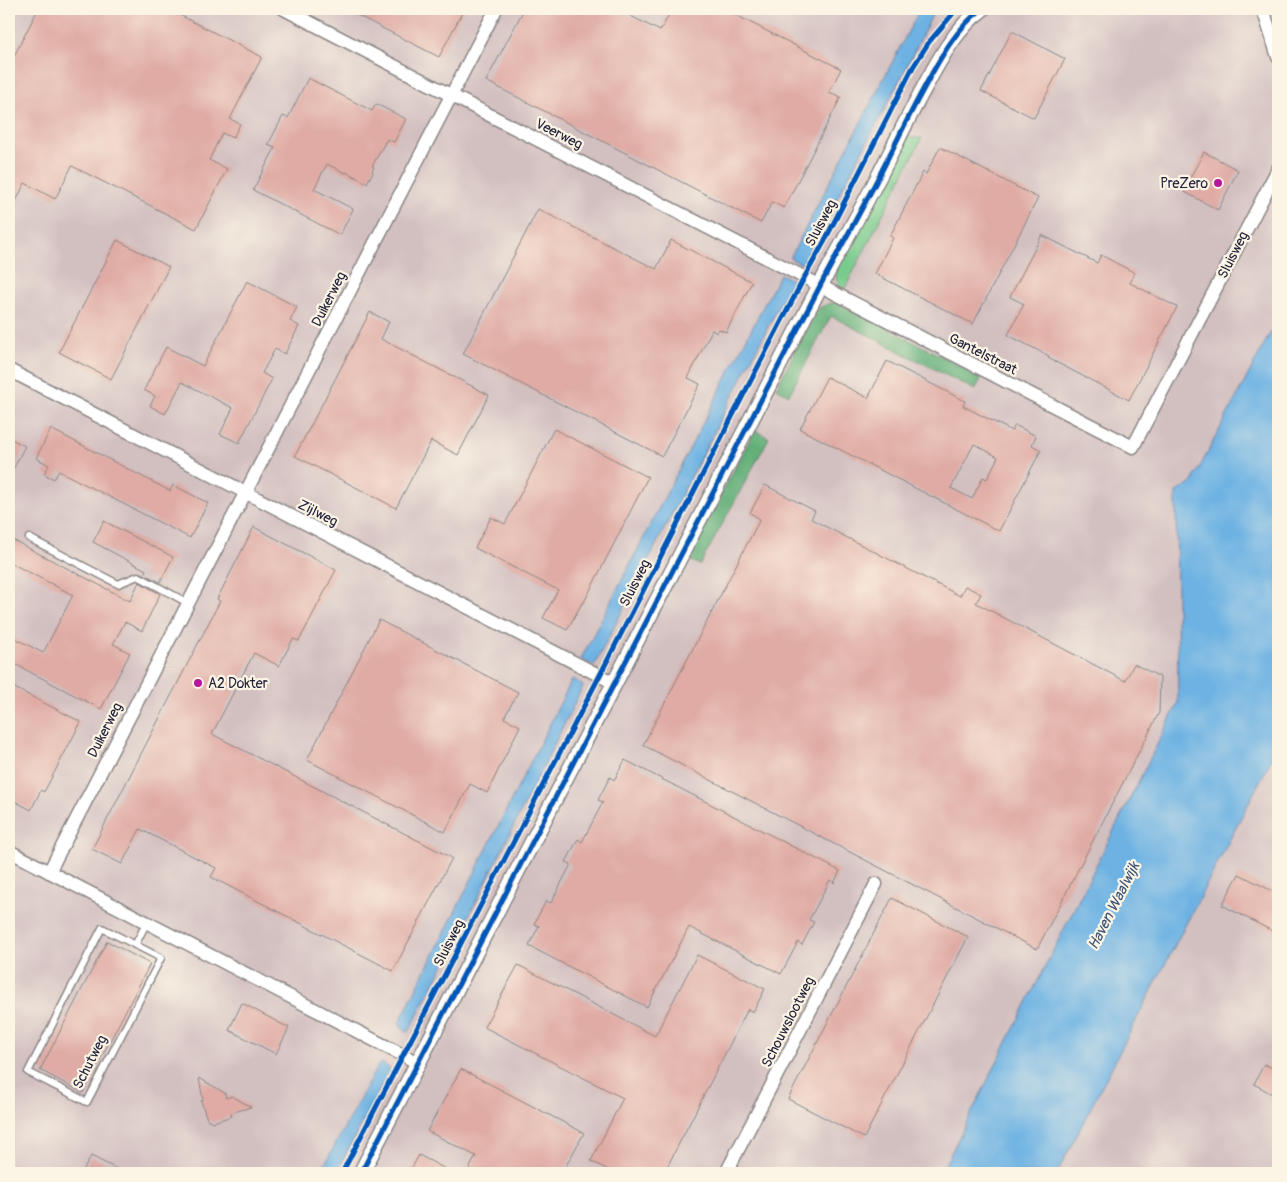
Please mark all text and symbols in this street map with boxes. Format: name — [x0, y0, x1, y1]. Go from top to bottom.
street label: Veerweg — [533, 115, 585, 153]
place label: PreZero — [1160, 175, 1208, 192]
marker: PreZero — [1212, 177, 1224, 189]
street label: Sluisweg — [802, 197, 840, 249]
street label: Sluisweg — [1214, 229, 1252, 281]
street label: Duikerweg — [308, 269, 350, 329]
street label: Gantelstraat — [946, 330, 1020, 379]
street label: Zijlweg — [295, 496, 341, 530]
street label: Sluisweg — [616, 557, 654, 609]
place label: A2 Dokter — [208, 675, 268, 692]
marker: A2 Dokter — [192, 677, 204, 689]
street label: Duikerweg — [84, 700, 126, 760]
water label: Haven Waalwijk — [1084, 858, 1145, 953]
street label: Sluisweg — [430, 917, 468, 969]
street label: Schouwslootweg — [758, 974, 818, 1070]
street label: Schutweg — [69, 1032, 111, 1092]

